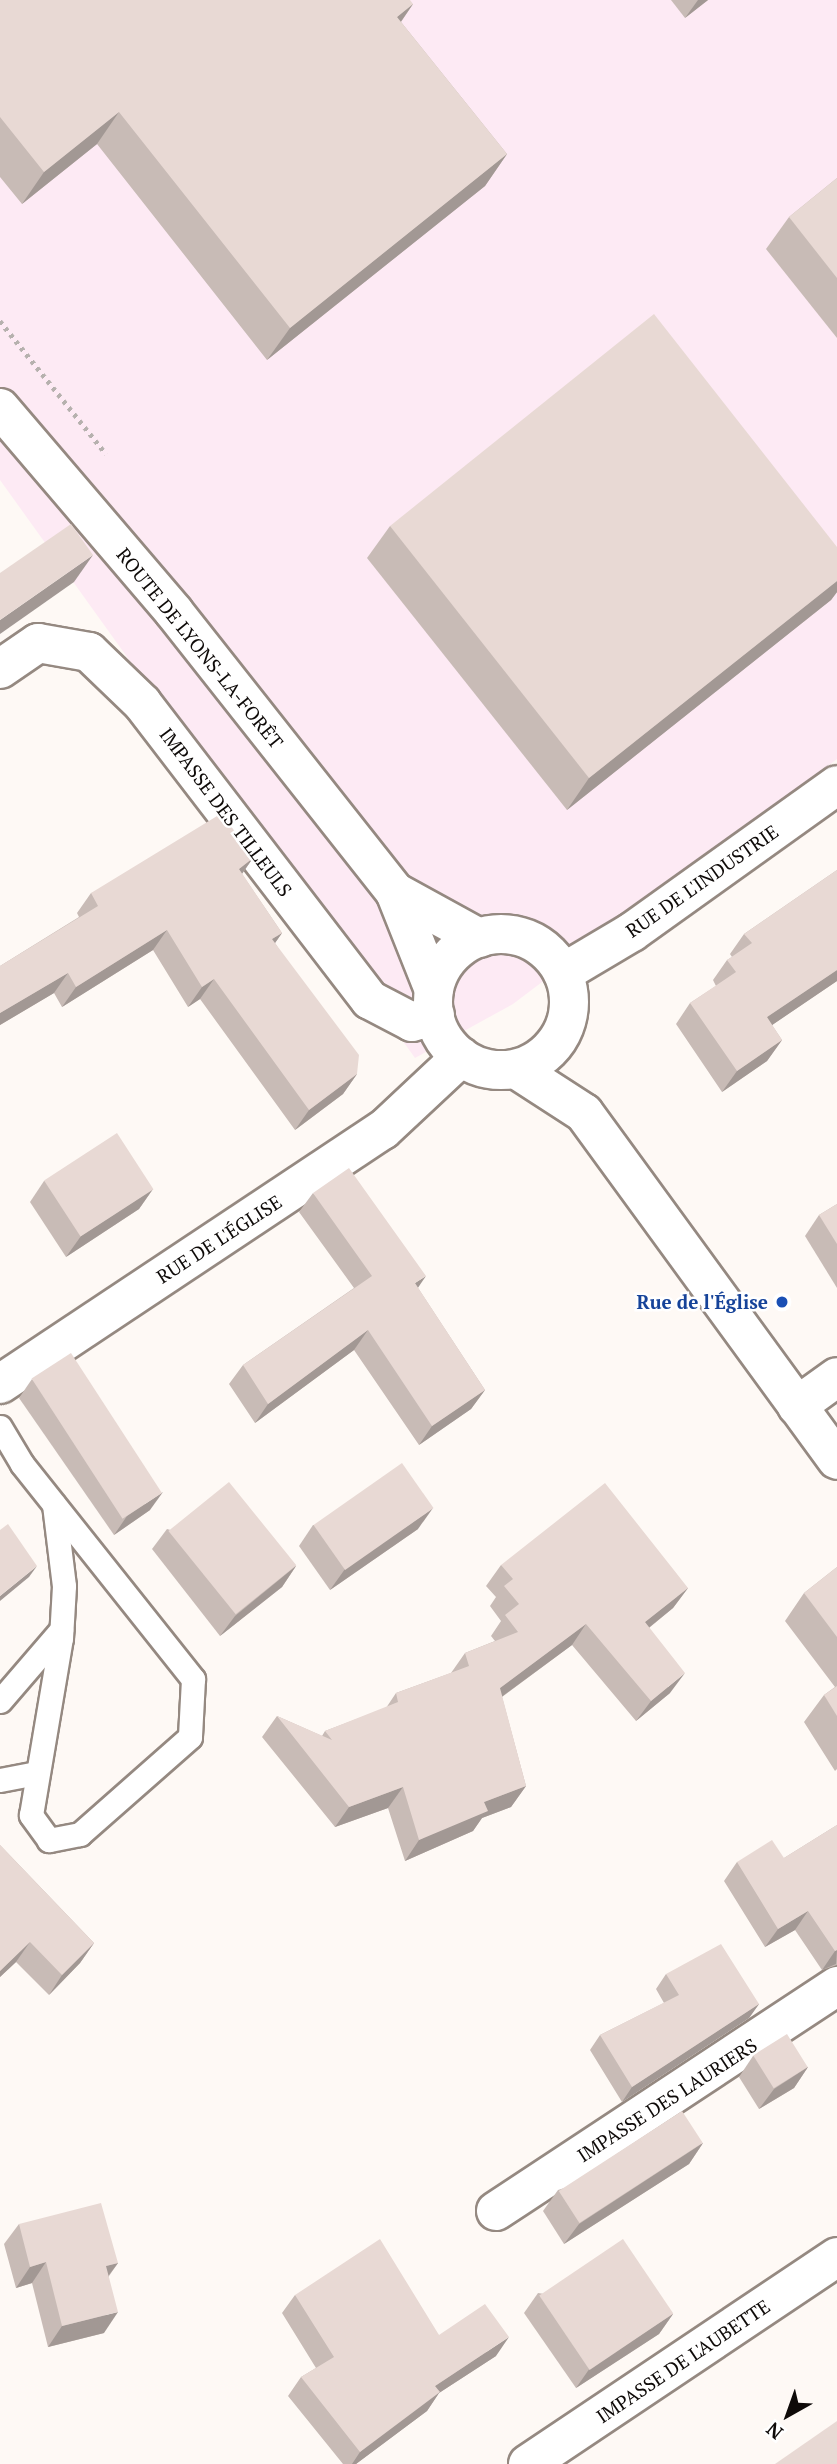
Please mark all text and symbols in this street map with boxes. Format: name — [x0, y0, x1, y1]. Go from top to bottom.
street label: ROUTE DE LYONS-LA-FORÊT — [112, 543, 288, 753]
street label: IMPASSE DES TILLEULS — [155, 723, 297, 901]
street label: RUE DE L'INDUSTRIE — [621, 820, 783, 942]
street label: RUE DE L'ÉGLISE — [152, 1190, 286, 1288]
place label: Rue de l'Église — [636, 1291, 768, 1313]
marker: Rue de l'Église — [774, 1294, 790, 1310]
street label: IMPASSE DES LAURIERS — [573, 2033, 761, 2167]
street label: IMPASSE DE L'AUBETTE — [592, 2294, 774, 2428]
north arrow — [753, 2380, 823, 2450]
text: N — [761, 2417, 788, 2446]

